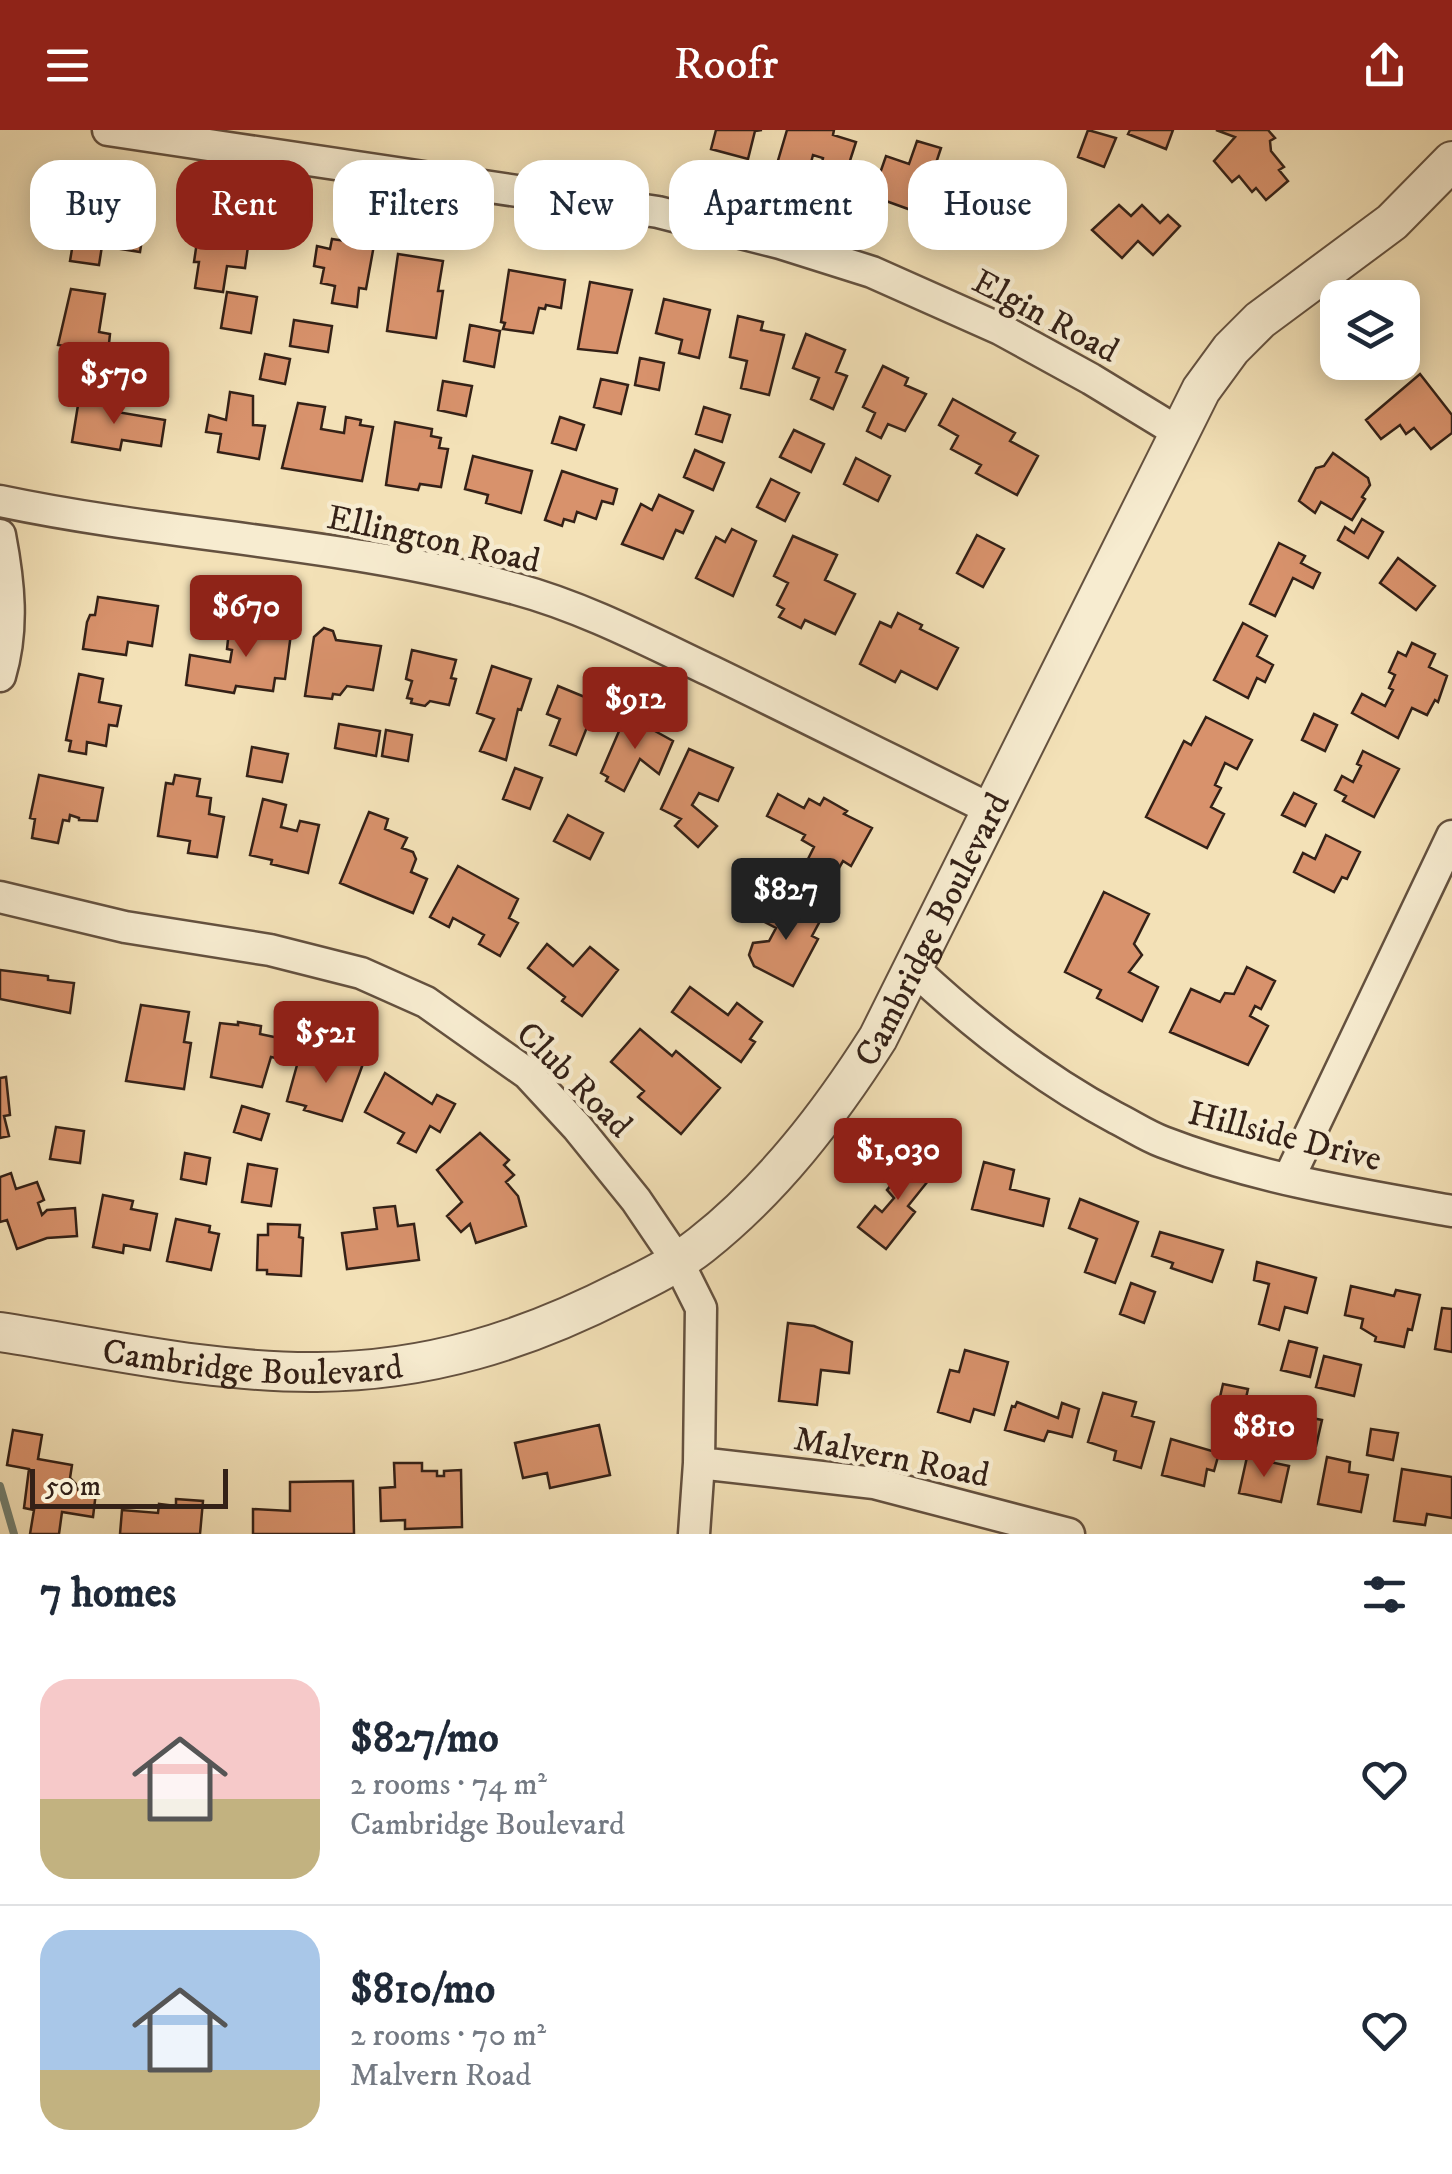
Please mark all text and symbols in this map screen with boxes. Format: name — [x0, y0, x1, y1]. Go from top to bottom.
text: Roofr — [674, 37, 778, 93]
icon: menu — [40, 38, 95, 93]
icon: share — [1357, 38, 1412, 93]
chip: Buy — [30, 160, 156, 250]
chip: Rent — [176, 160, 313, 250]
chip: Filters — [333, 160, 494, 250]
chip: New — [514, 160, 649, 250]
chip: Apartment — [669, 160, 888, 250]
chip: House — [908, 160, 1067, 250]
street label: Elgin Road — [964, 260, 1126, 374]
map controls — [1320, 280, 1420, 380]
button: layers — [1320, 280, 1420, 380]
pin: $570 — [55, 342, 173, 427]
text: $570 — [80, 354, 148, 394]
street label: Ellington Road — [323, 496, 545, 584]
pin: $670 — [187, 575, 305, 660]
text: $670 — [212, 587, 280, 627]
pin: $912 — [576, 667, 694, 752]
text: $912 — [605, 679, 665, 719]
street label: Cambridge Boulevard — [845, 785, 1021, 1076]
pin: $827 — [727, 858, 845, 943]
text: $827 — [753, 870, 819, 910]
pin: $521 — [267, 1001, 385, 1086]
text: $521 — [296, 1013, 356, 1053]
street label: Club Road — [506, 1013, 641, 1148]
street label: Hillside Drive — [1183, 1092, 1386, 1182]
pin: $1,030 — [817, 1118, 979, 1203]
text: $1,030 — [856, 1130, 940, 1170]
street label: Cambridge Boulevard — [99, 1330, 406, 1396]
pin: $810 — [1205, 1395, 1323, 1480]
text: $810 — [1233, 1407, 1295, 1447]
street label: Malvern Road — [790, 1417, 994, 1499]
scale bar — [30, 1464, 228, 1508]
text: 50 m — [45, 1469, 101, 1504]
icon: filters — [1357, 1567, 1412, 1622]
text: 7 homes — [40, 1568, 176, 1620]
text: $827/mo — [350, 1713, 499, 1765]
icon: home — [120, 1719, 240, 1839]
icon: heart — [1357, 1752, 1412, 1807]
text: 2 rooms · 74 m² — [350, 1765, 547, 1805]
text: Cambridge Boulevard — [350, 1805, 625, 1845]
text: $810/mo — [350, 1964, 495, 2016]
icon: home — [120, 1970, 240, 2090]
icon: heart — [1357, 2003, 1412, 2058]
text: 2 rooms · 70 m² — [350, 2016, 546, 2056]
text: Malvern Road — [350, 2056, 531, 2096]

